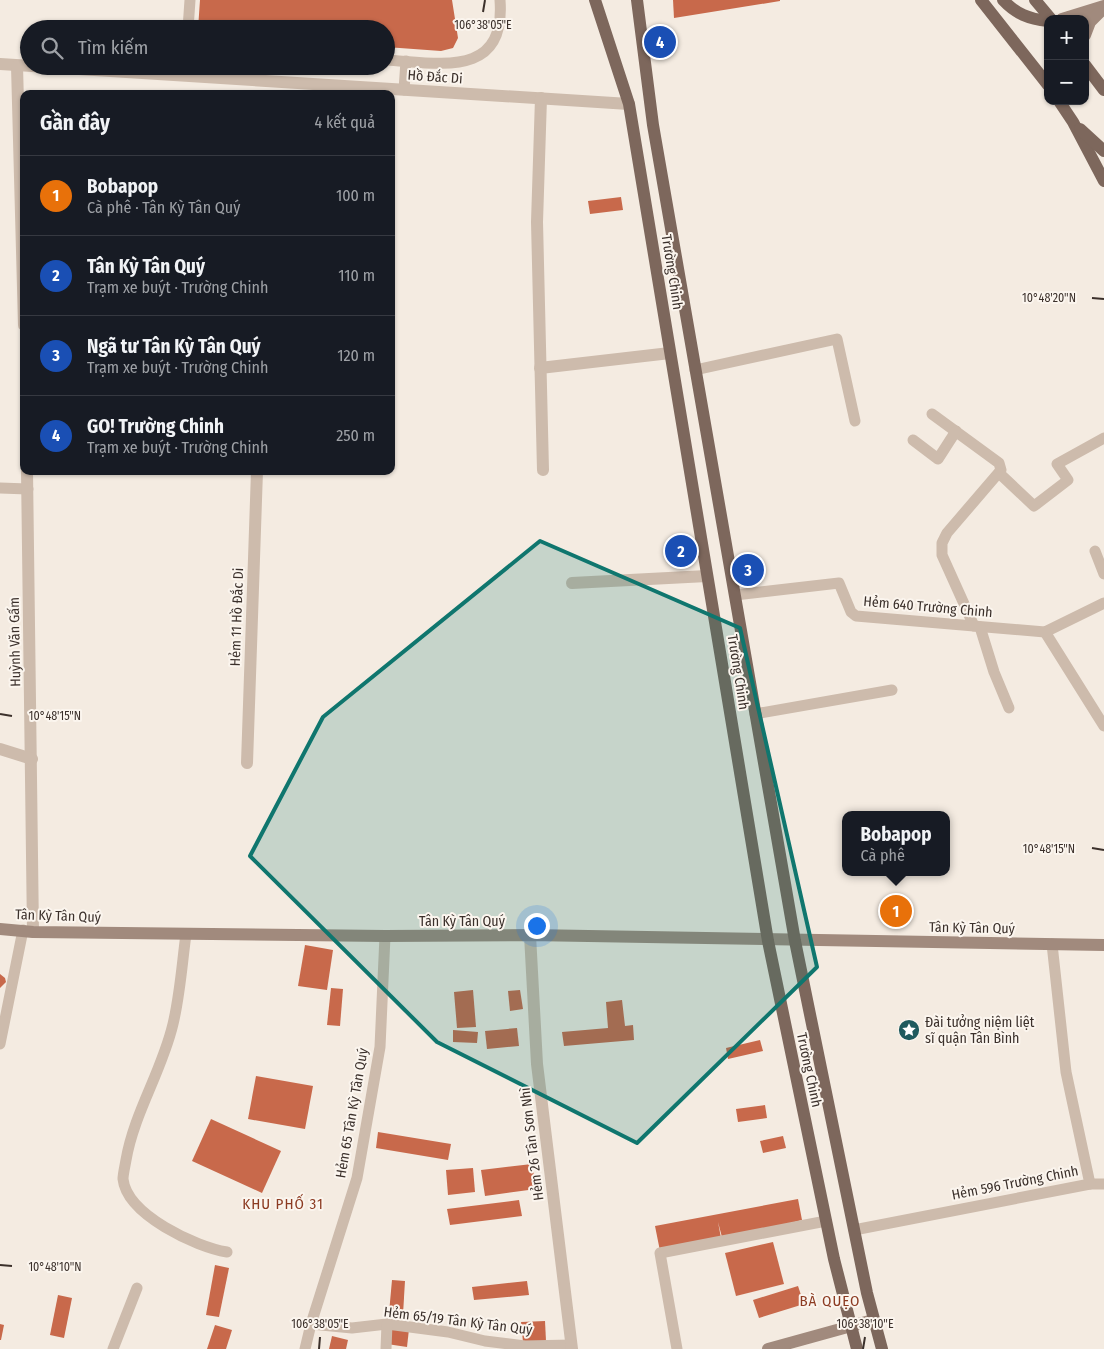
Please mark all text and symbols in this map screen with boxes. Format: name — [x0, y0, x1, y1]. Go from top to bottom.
map controls — [1044, 15, 1089, 105]
button: + — [1044, 15, 1089, 60]
text: 106°38'05"E — [454, 18, 512, 32]
search box — [20, 20, 395, 75]
pin: 4 — [644, 23, 676, 61]
icon: search — [38, 34, 66, 62]
text: Tìm kiếm — [78, 36, 148, 59]
button: − — [1044, 60, 1089, 105]
street label: Hồ Đắc Di — [407, 66, 463, 87]
text: Gần đây — [40, 110, 110, 136]
text: 4 kết quả — [315, 113, 375, 132]
text: Bobapop — [87, 175, 158, 198]
text: 1 — [53, 186, 59, 205]
text: 100 m — [336, 186, 375, 205]
text: Cà phê · Tân Kỳ Tân Quý — [87, 198, 240, 217]
street label: Trường Chinh — [658, 233, 686, 311]
text: Tân Kỳ Tân Quý — [87, 255, 205, 278]
text: 2 — [52, 266, 60, 285]
text: 110 m — [338, 266, 375, 285]
text: Trạm xe buýt · Trường Chinh — [87, 278, 268, 297]
text: 10°48'20"N — [1022, 291, 1076, 305]
text: Ngã tư Tân Kỳ Tân Quý — [87, 335, 261, 358]
text: 3 — [52, 346, 60, 365]
text: 120 m — [337, 346, 375, 365]
text: Trạm xe buýt · Trường Chinh — [87, 358, 268, 377]
text: GO! Trường Chinh — [87, 415, 224, 438]
text: 4 — [52, 426, 60, 445]
text: 250 m — [336, 426, 375, 445]
text: Trạm xe buýt · Trường Chinh — [87, 438, 268, 457]
pin: 2 — [665, 532, 697, 570]
pin: 3 — [732, 551, 764, 589]
street label: Hẻm 11 Hồ Đắc Di — [226, 567, 247, 667]
street label: Hẻm 640 Trường Chinh — [863, 593, 993, 621]
street label: Huỳnh Văn Gấm — [5, 597, 24, 687]
street label: Trường Chinh — [724, 633, 752, 711]
text: 10°48'15"N — [29, 709, 81, 723]
popup — [842, 811, 950, 876]
text: Bobapop — [860, 823, 932, 846]
text: 10°48'15"N — [1023, 842, 1075, 856]
text: Cà phê — [860, 846, 905, 865]
pin: 1 — [880, 892, 912, 930]
street label: Tân Kỳ Tân Quý — [15, 906, 102, 926]
street label: Tân Kỳ Tân Quý — [419, 913, 506, 930]
your location — [524, 913, 550, 939]
street label: Tân Kỳ Tân Quý — [929, 919, 1016, 937]
place label: Đài tưởng niệm liệt sĩ quận Tân Bình — [925, 1014, 1035, 1047]
place icon: Đài tưởng niệm liệt sĩ quận Tân Bình — [897, 1018, 921, 1042]
street label: Trường Chinh — [793, 1031, 825, 1109]
street label: Hẻm 65 Tân Kỳ Tân Quý — [332, 1046, 372, 1179]
street label: Hẻm 26 Tân Sơn Nhì — [517, 1086, 547, 1202]
street label: Hẻm 596 Trường Chinh — [950, 1162, 1080, 1204]
district label: KHU PHỐ 31 — [242, 1193, 324, 1213]
text: 10°48'10"N — [28, 1260, 82, 1274]
district label: BÀ QUẸO — [799, 1292, 861, 1310]
street label: Hẻm 65/19 Tân Kỳ Tân Quý — [383, 1303, 534, 1339]
text: 106°38'05"E — [291, 1317, 349, 1331]
text: 106°38'10"E — [836, 1317, 894, 1331]

